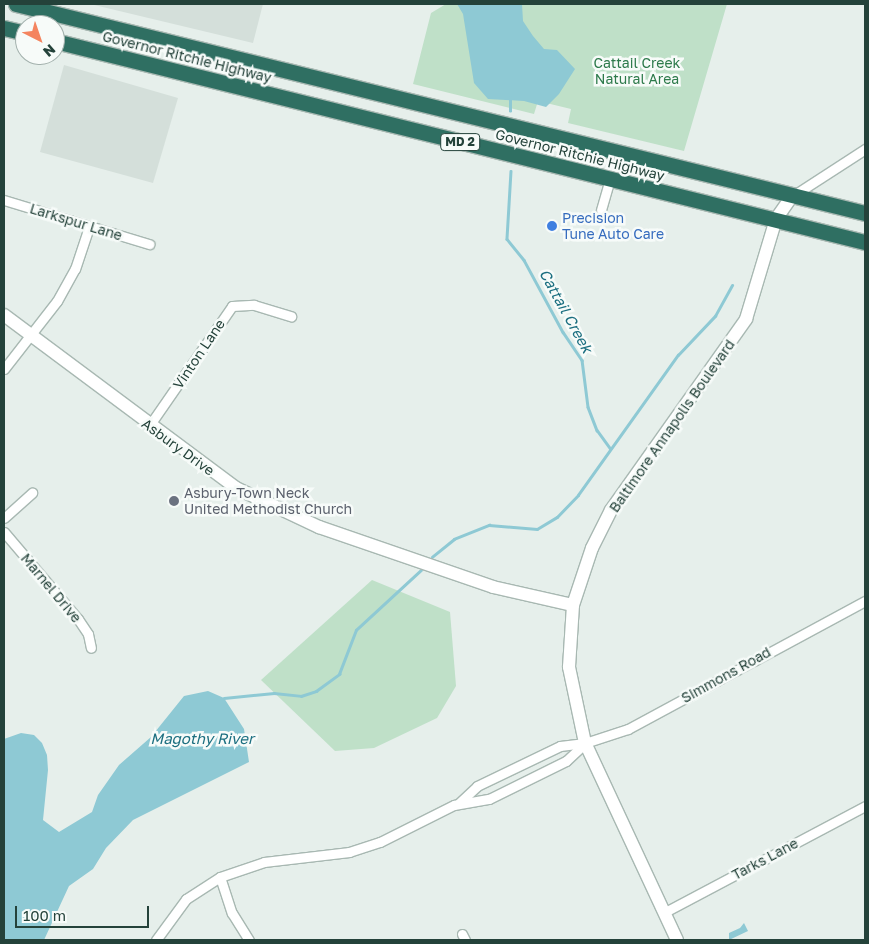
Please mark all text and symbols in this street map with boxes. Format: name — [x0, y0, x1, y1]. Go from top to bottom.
north arrow — [15, 15, 65, 65]
street label: Governor Ritchie Highway — [101, 28, 273, 86]
text: N — [40, 41, 59, 61]
park label: Cattail Creek Natural Area — [594, 55, 680, 88]
street label: Governor Ritchie Highway — [494, 126, 666, 184]
road number: MD 2 — [440, 132, 480, 152]
street label: Larkspur Lane — [28, 200, 124, 244]
place label: Precision Tune Auto Care — [562, 210, 664, 242]
marker: Precision Tune Auto Care — [546, 220, 558, 232]
water label: Cattail Creek — [536, 266, 596, 356]
street label: Vinton Lane — [170, 316, 228, 392]
street label: Baltimore Annapolis Boulevard — [606, 336, 738, 516]
street label: Asbury Drive — [138, 415, 218, 479]
place label: Asbury-Town Neck United Methodist Church — [184, 485, 352, 518]
marker: Asbury-Town Neck United Methodist Church — [168, 495, 180, 507]
street label: Marnel Drive — [17, 550, 85, 626]
street label: Simmons Road — [678, 643, 774, 707]
water label: Magothy River — [150, 730, 254, 748]
street label: Tarks Lane — [729, 835, 801, 883]
scale bar — [18, 896, 151, 928]
text: 100 m — [23, 906, 66, 924]

